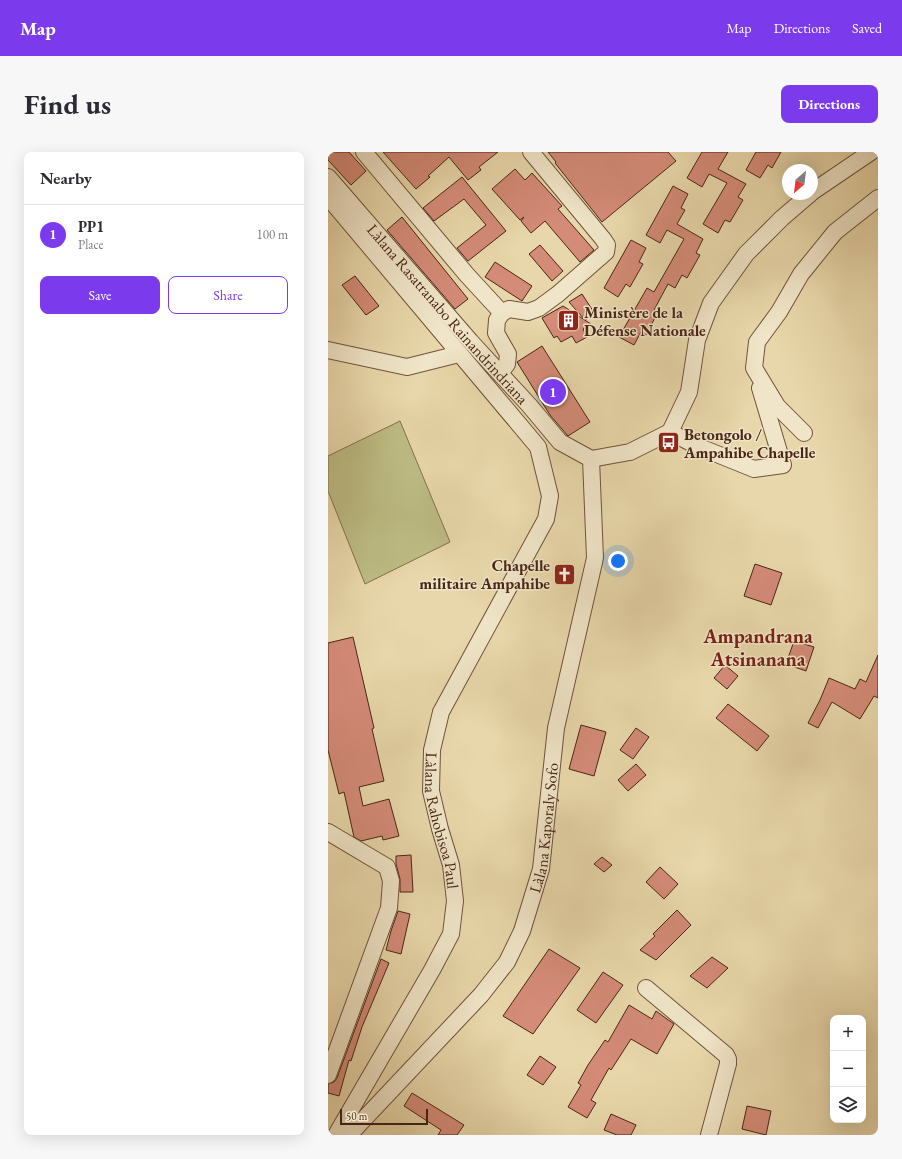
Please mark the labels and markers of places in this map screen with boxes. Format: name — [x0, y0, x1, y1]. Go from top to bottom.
place label: Ministère de la Défense Nationale — [584, 302, 706, 341]
building icon: Ministère de la Défense Nationale — [555, 308, 581, 334]
pin: 1 — [540, 377, 566, 407]
place label: Betongolo / Ampahibe Chapelle — [683, 424, 816, 463]
bus stop icon: Betongolo / Ampahibe Chapelle — [655, 430, 681, 456]
place label: Chapelle militaire Ampahibe — [419, 555, 550, 594]
church icon: Chapelle militaire Ampahibe — [552, 561, 578, 587]

